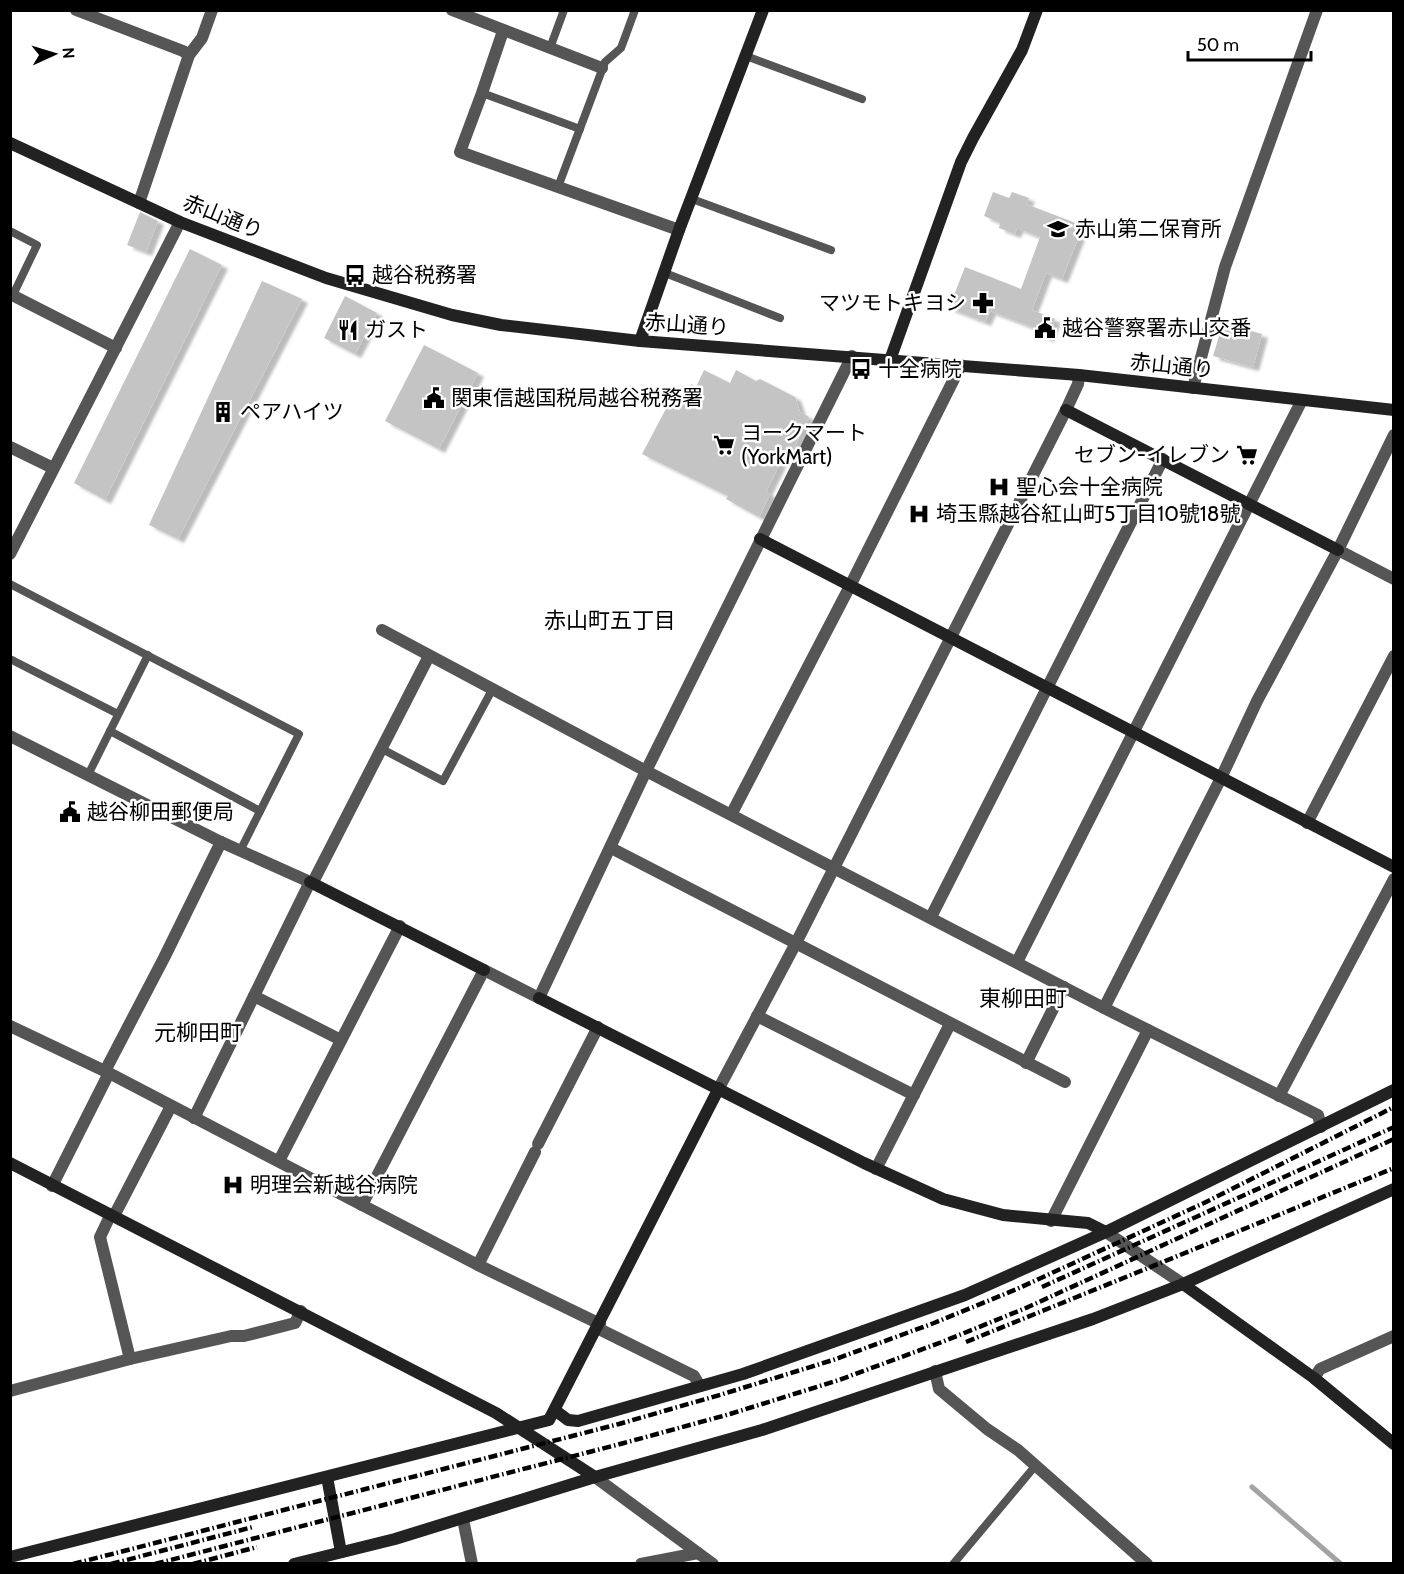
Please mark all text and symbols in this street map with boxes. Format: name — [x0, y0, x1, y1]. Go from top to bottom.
north arrow — [24, 24, 84, 84]
scale bar — [1188, 24, 1311, 62]
text: 50 m — [1197, 34, 1239, 56]
text: N — [59, 47, 78, 59]
street label: 赤山通り — [180, 189, 267, 244]
place label: 赤山第二保育所 — [1075, 216, 1222, 241]
school or university icon: 赤山第二保育所 — [1046, 217, 1070, 241]
place label: 越谷税務署 — [372, 262, 477, 287]
bus stop icon: 越谷税務署 — [343, 263, 367, 287]
place label: マツモトキヨシ — [819, 290, 966, 315]
pharmacy icon: マツモトキヨシ — [971, 291, 995, 315]
street label: 赤山通り — [644, 309, 730, 340]
place label: 越谷警察署赤山交番 — [1062, 315, 1251, 340]
public building icon: 越谷警察署赤山交番 — [1033, 316, 1057, 340]
place label: ガスト — [365, 317, 428, 342]
restaurant icon: ガスト — [336, 318, 360, 342]
street label: 赤山通り — [1129, 349, 1215, 382]
place label: 十全病院 — [878, 356, 962, 381]
bus stop icon: 十全病院 — [849, 357, 873, 381]
place label: 関東信越国税局越谷税務署 — [451, 385, 703, 410]
public building icon: 関東信越国税局越谷税務署 — [422, 386, 446, 410]
place label: ペアハイツ — [240, 399, 344, 424]
building icon: ペアハイツ — [211, 400, 235, 424]
place label: ヨークマート (YorkMart) — [741, 420, 867, 469]
supermarket icon: ヨークマート (YorkMart) — [712, 433, 736, 457]
place label: セブン-イレブン — [1074, 442, 1230, 467]
supermarket icon: セブン-イレブン — [1235, 443, 1259, 467]
place label: 聖心会十全病院 — [1016, 474, 1163, 499]
hospital icon: 聖心会十全病院 — [987, 475, 1011, 499]
place label: 埼玉縣越谷紅山町5丁目10號18號 — [936, 501, 1240, 526]
hospital icon: 埼玉縣越谷紅山町5丁目10號18號 — [907, 502, 931, 526]
district label: 赤山町五丁目 — [544, 607, 676, 634]
place label: 越谷柳田郵便局 — [87, 799, 234, 824]
public building icon: 越谷柳田郵便局 — [58, 800, 82, 824]
district label: 東柳田町 — [979, 985, 1067, 1012]
district label: 元柳田町 — [154, 1019, 242, 1046]
place label: 明理会新越谷病院 — [250, 1172, 418, 1197]
hospital icon: 明理会新越谷病院 — [221, 1173, 245, 1197]

